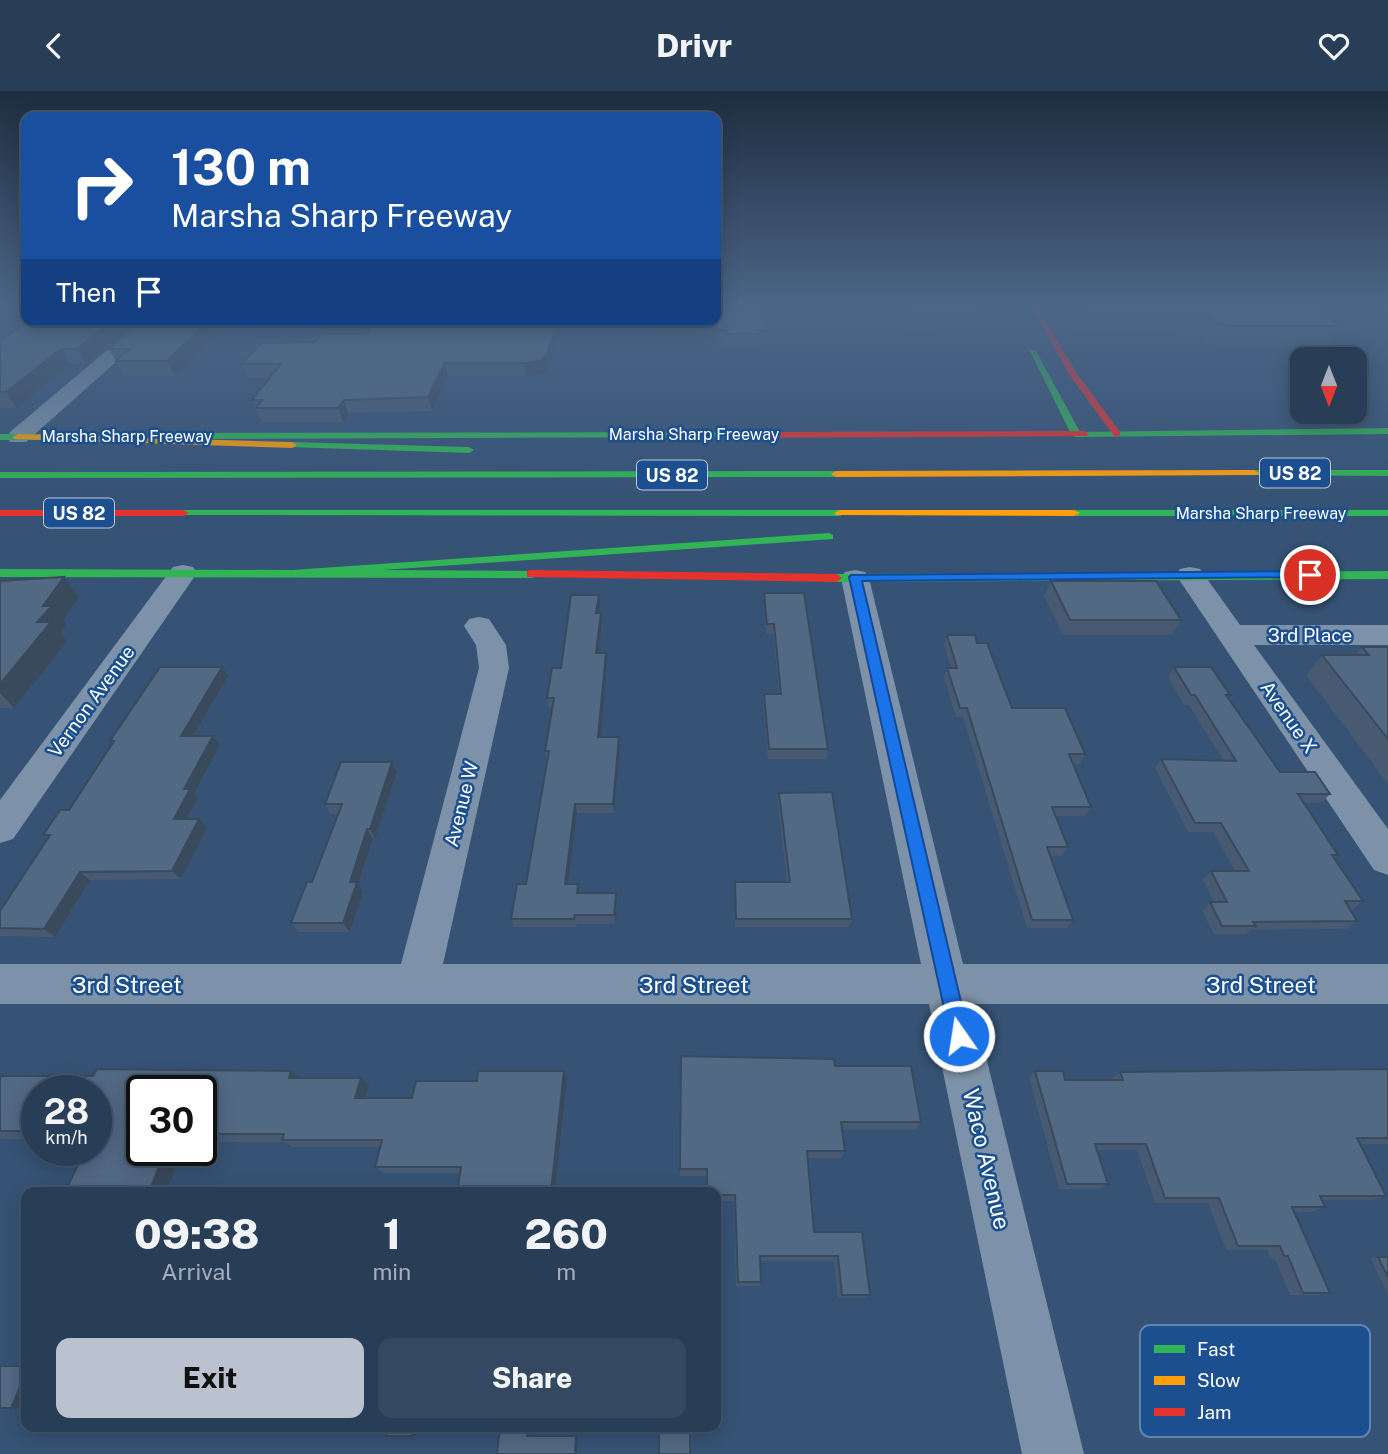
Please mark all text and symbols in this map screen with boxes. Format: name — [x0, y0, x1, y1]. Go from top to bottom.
icon: back — [35, 27, 73, 65]
text: Drivr — [656, 27, 732, 64]
icon: heart — [1315, 27, 1353, 65]
text: 130 m — [171, 138, 311, 196]
icon: right — [56, 140, 147, 231]
text: Marsha Sharp Freeway — [171, 197, 512, 234]
icon: arrive — [130, 273, 168, 311]
text: Then — [56, 277, 116, 308]
north arrow — [1290, 347, 1367, 423]
map controls — [1290, 347, 1367, 424]
street label: Marsha Sharp Freeway — [609, 425, 780, 444]
street label: Marsha Sharp Freeway — [42, 427, 213, 446]
road number: US 82 — [1260, 459, 1330, 487]
road number: US 82 — [637, 461, 707, 489]
road number: US 82 — [44, 499, 114, 527]
street label: Marsha Sharp Freeway — [1176, 504, 1347, 523]
pin — [1280, 545, 1340, 605]
icon: arrive — [1291, 556, 1329, 594]
street label: 3rd Place — [1268, 624, 1352, 646]
street label: Vernon Avenue — [43, 641, 139, 761]
street label: Avenue X — [1256, 677, 1322, 757]
street label: Avenue W — [440, 759, 482, 849]
street label: 3rd Street — [72, 971, 182, 998]
street label: 3rd Street — [639, 971, 749, 998]
street label: 3rd Street — [1206, 971, 1316, 998]
position arrow — [922, 999, 996, 1073]
speed limit sign: 30 — [126, 1075, 217, 1166]
street label: Waco Avenue — [958, 1086, 1016, 1232]
text: 28 — [44, 1091, 89, 1132]
text: km/h — [45, 1127, 88, 1148]
text: 09:38 — [134, 1209, 259, 1258]
text: 1 — [383, 1209, 401, 1258]
text: 260 — [524, 1209, 608, 1258]
text: Arrival — [161, 1258, 232, 1285]
text: min — [372, 1258, 411, 1285]
text: m — [556, 1258, 576, 1285]
legend — [1140, 1325, 1370, 1437]
button: Exit — [56, 1338, 364, 1418]
button: Share — [378, 1338, 686, 1418]
text: Fast — [1197, 1338, 1235, 1360]
text: Slow — [1197, 1369, 1241, 1391]
text: Jam — [1197, 1401, 1231, 1423]

